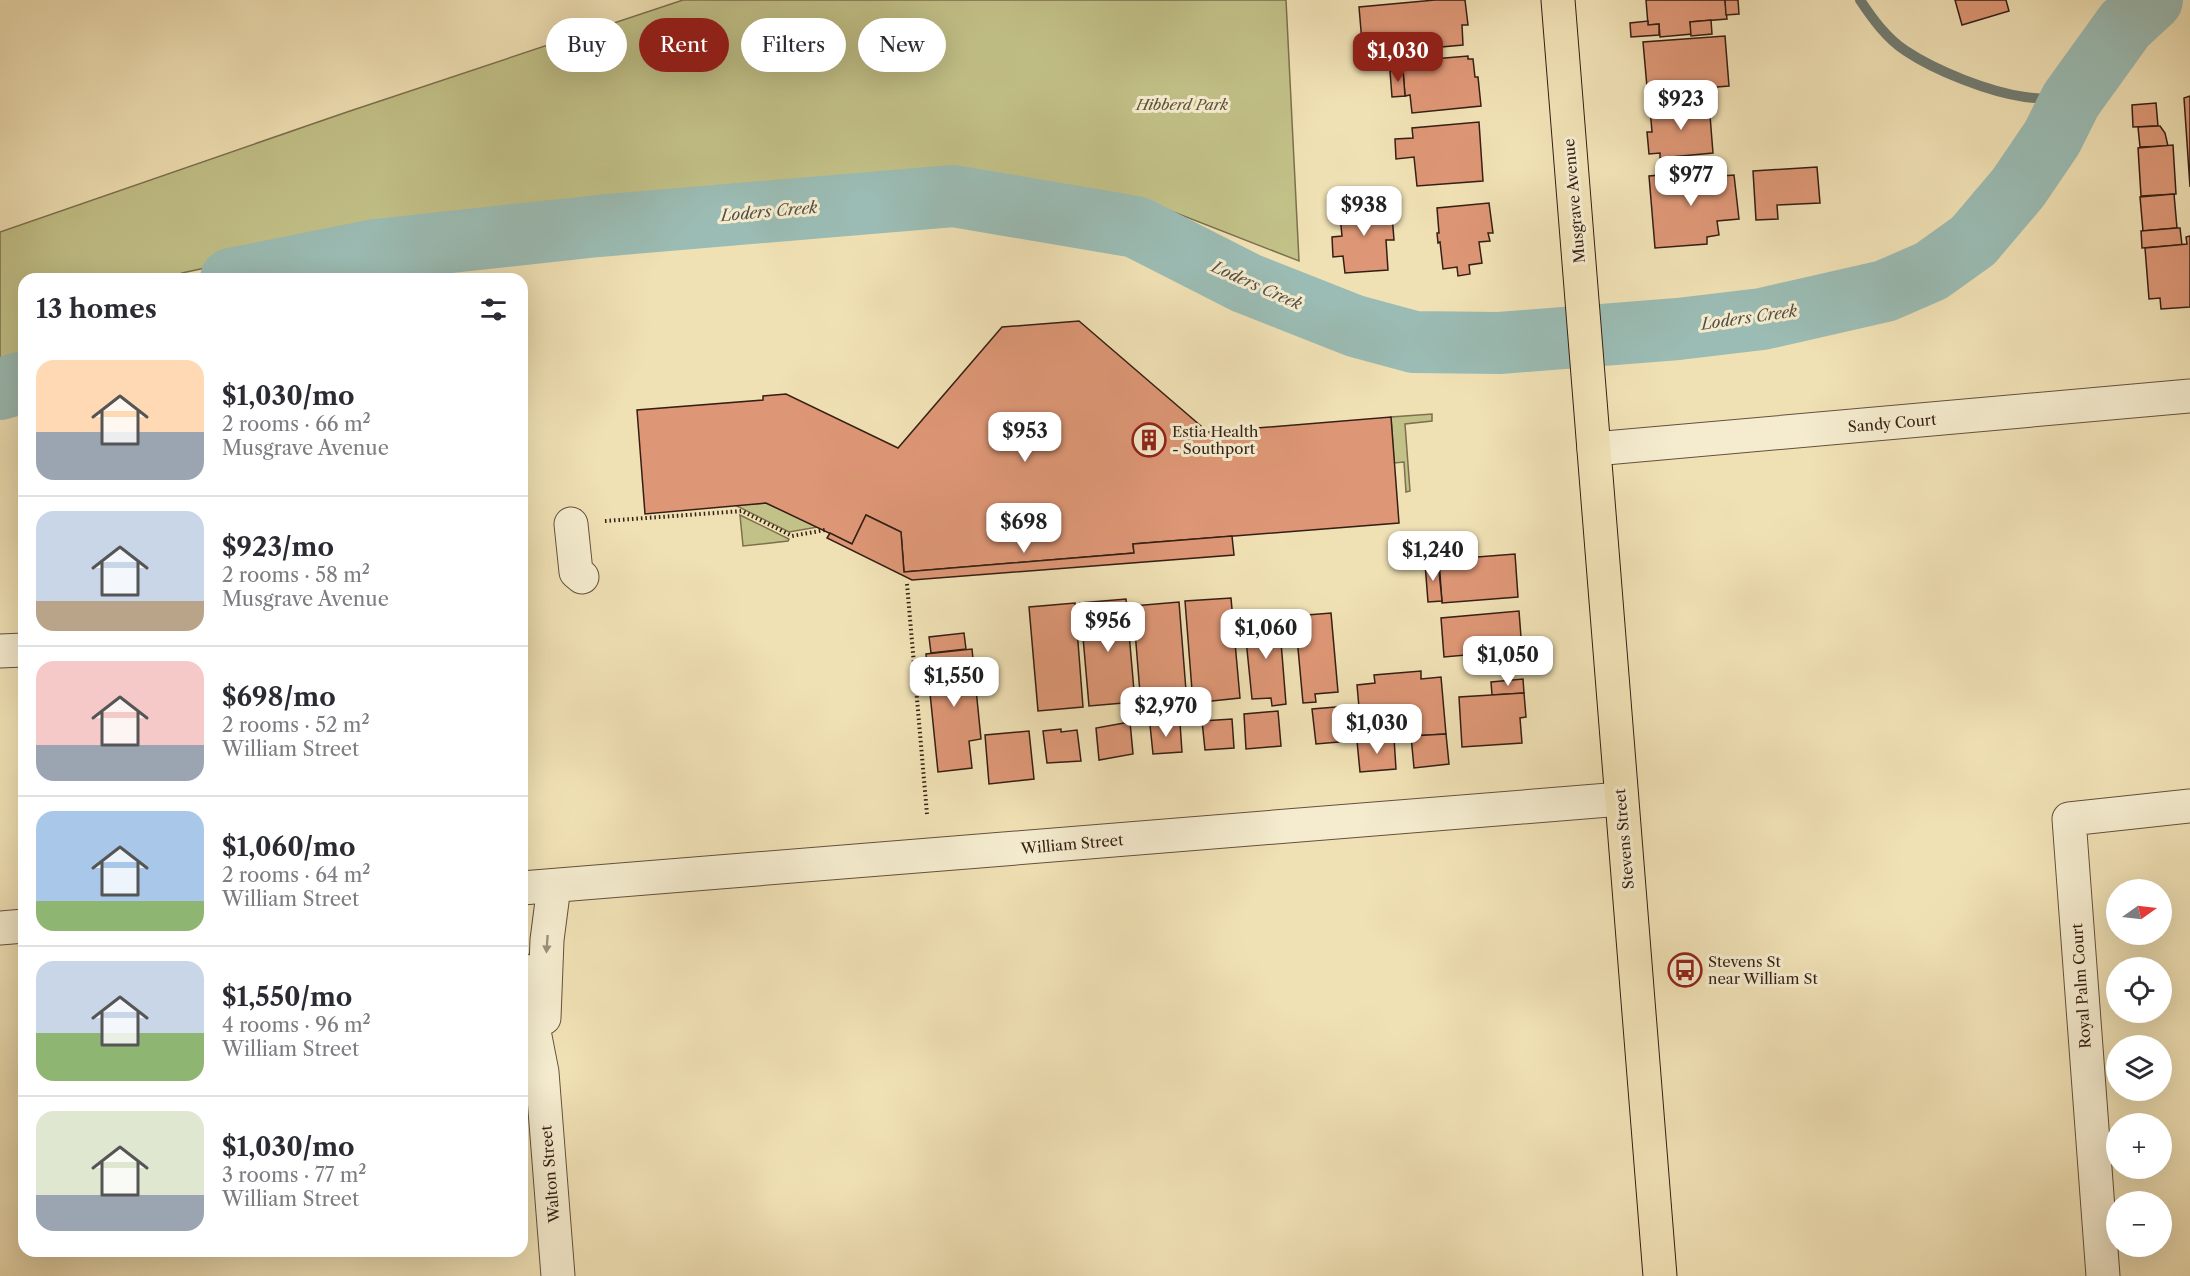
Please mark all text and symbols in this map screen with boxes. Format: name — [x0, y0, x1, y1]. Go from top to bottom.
chip: Buy — [546, 18, 627, 72]
chip: Rent — [639, 18, 729, 72]
chip: Filters — [741, 18, 846, 72]
chip: New — [858, 18, 946, 72]
pin: $1,030 — [1349, 32, 1447, 83]
text: $1,030 — [1367, 39, 1429, 63]
pin: $923 — [1645, 80, 1717, 131]
text: $923 — [1658, 87, 1704, 111]
park label: Hibberd Park — [1135, 95, 1228, 114]
street label: Musgrave Avenue — [1559, 138, 1589, 264]
pin: $977 — [1655, 156, 1727, 207]
text: $977 — [1669, 163, 1713, 187]
pin: $938 — [1328, 186, 1400, 237]
text: $938 — [1341, 193, 1387, 217]
water label: Loders Creek — [718, 197, 819, 225]
water label: Loders Creek — [1207, 255, 1306, 314]
text: 13 homes — [36, 293, 157, 325]
icon: filters — [477, 293, 510, 326]
water label: Loders Creek — [1698, 300, 1799, 334]
text: $1,030/mo — [222, 380, 355, 412]
icon: home — [84, 384, 156, 456]
street label: Sandy Court — [1847, 410, 1938, 436]
text: 2 rooms · 66 m² — [222, 412, 371, 436]
pin: $953 — [989, 412, 1061, 463]
text: $953 — [1002, 419, 1048, 443]
building icon: Estia Health - Southport — [1131, 422, 1167, 458]
place label: Estia Health - Southport — [1172, 422, 1259, 458]
text: Musgrave Avenue — [222, 436, 389, 460]
pin: $698 — [988, 503, 1060, 554]
text: $698 — [1000, 510, 1048, 534]
text: $923/mo — [222, 531, 334, 563]
pin: $1,240 — [1384, 531, 1482, 582]
icon: home — [84, 535, 156, 607]
text: $1,240 — [1402, 538, 1464, 562]
text: 2 rooms · 58 m² — [222, 563, 370, 587]
text: Musgrave Avenue — [222, 587, 389, 611]
pin: $956 — [1072, 602, 1144, 653]
text: $956 — [1085, 609, 1131, 633]
pin: $1,060 — [1217, 609, 1315, 660]
text: $1,060 — [1235, 616, 1297, 640]
pin: $1,050 — [1459, 636, 1557, 687]
text: $1,050 — [1477, 643, 1539, 667]
pin: $1,550 — [905, 657, 1003, 708]
text: $1,550 — [924, 664, 984, 688]
text: $698/mo — [222, 681, 336, 713]
icon: home — [84, 685, 156, 757]
pin: $2,970 — [1117, 687, 1215, 738]
text: $2,970 — [1134, 694, 1198, 718]
pin: $1,030 — [1328, 704, 1426, 755]
text: $1,030 — [1346, 711, 1408, 735]
text: 2 rooms · 52 m² — [222, 713, 370, 737]
text: William Street — [222, 737, 359, 761]
street label: Stevens Street — [1610, 787, 1638, 890]
street label: William Street — [1019, 830, 1125, 858]
text: $1,060/mo — [222, 831, 355, 863]
icon: home — [84, 835, 156, 907]
text: 2 rooms · 64 m² — [222, 863, 371, 887]
north arrow — [2106, 879, 2172, 945]
map controls — [2106, 879, 2172, 1257]
text: William Street — [222, 887, 359, 911]
street label: Royal Palm Court — [2067, 922, 2095, 1049]
one-way arrow — [543, 934, 552, 953]
bus stop icon: Stevens St near William St — [1667, 952, 1703, 988]
place label: Stevens St near William St — [1708, 952, 1818, 988]
button: locate — [2106, 957, 2172, 1023]
text: $1,550/mo — [222, 981, 352, 1013]
icon: home — [84, 985, 156, 1057]
text: 4 rooms · 96 m² — [222, 1013, 371, 1037]
button: layers — [2106, 1035, 2172, 1101]
text: William Street — [222, 1037, 359, 1061]
button: + — [2106, 1113, 2172, 1179]
street label: Walton Street — [536, 1124, 564, 1225]
text: $1,030/mo — [222, 1131, 355, 1163]
icon: home — [84, 1135, 156, 1207]
text: 3 rooms · 77 m² — [222, 1163, 366, 1187]
text: William Street — [222, 1187, 359, 1211]
button: − — [2106, 1191, 2172, 1257]

